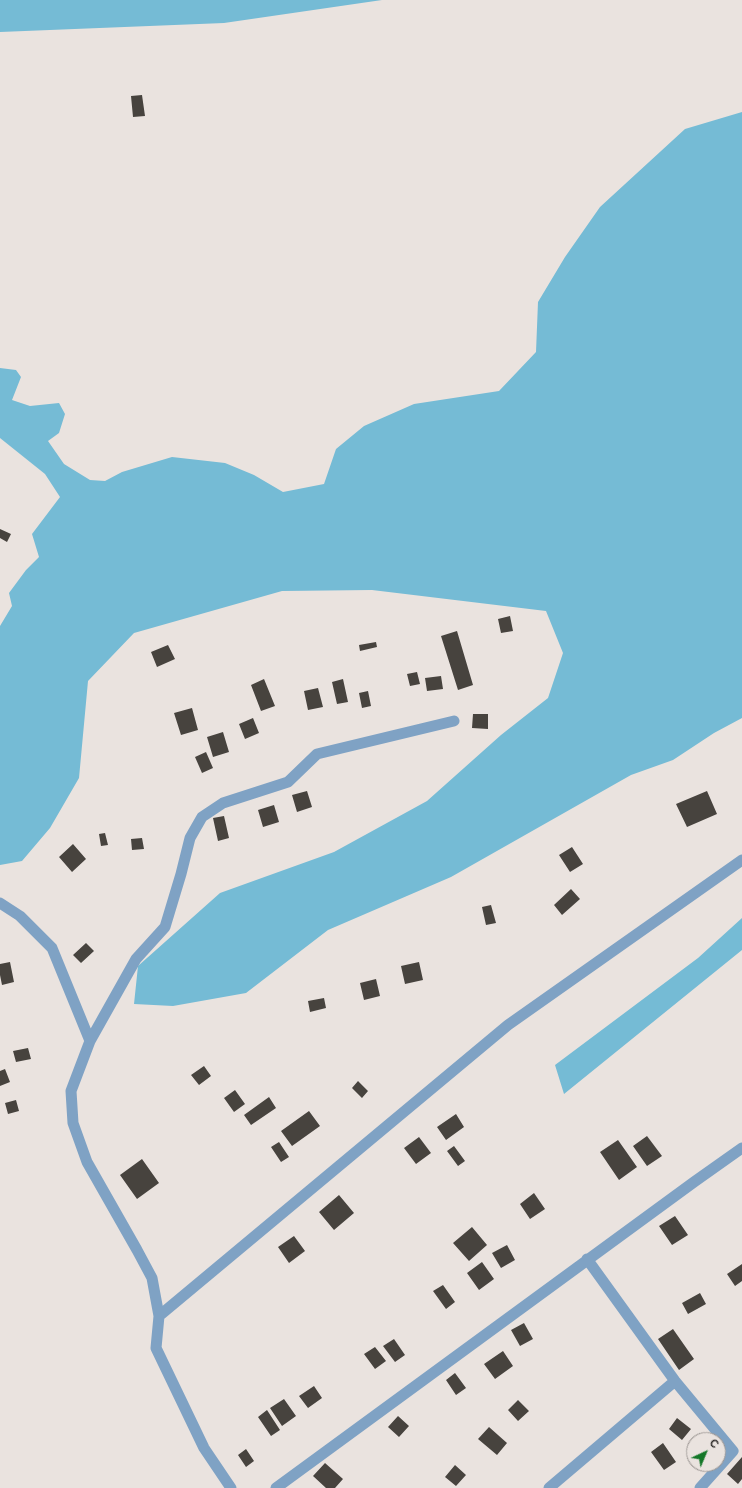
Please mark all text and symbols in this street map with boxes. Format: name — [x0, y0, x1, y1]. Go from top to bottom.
north arrow — [686, 1432, 726, 1472]
text: С — [707, 1436, 721, 1451]

